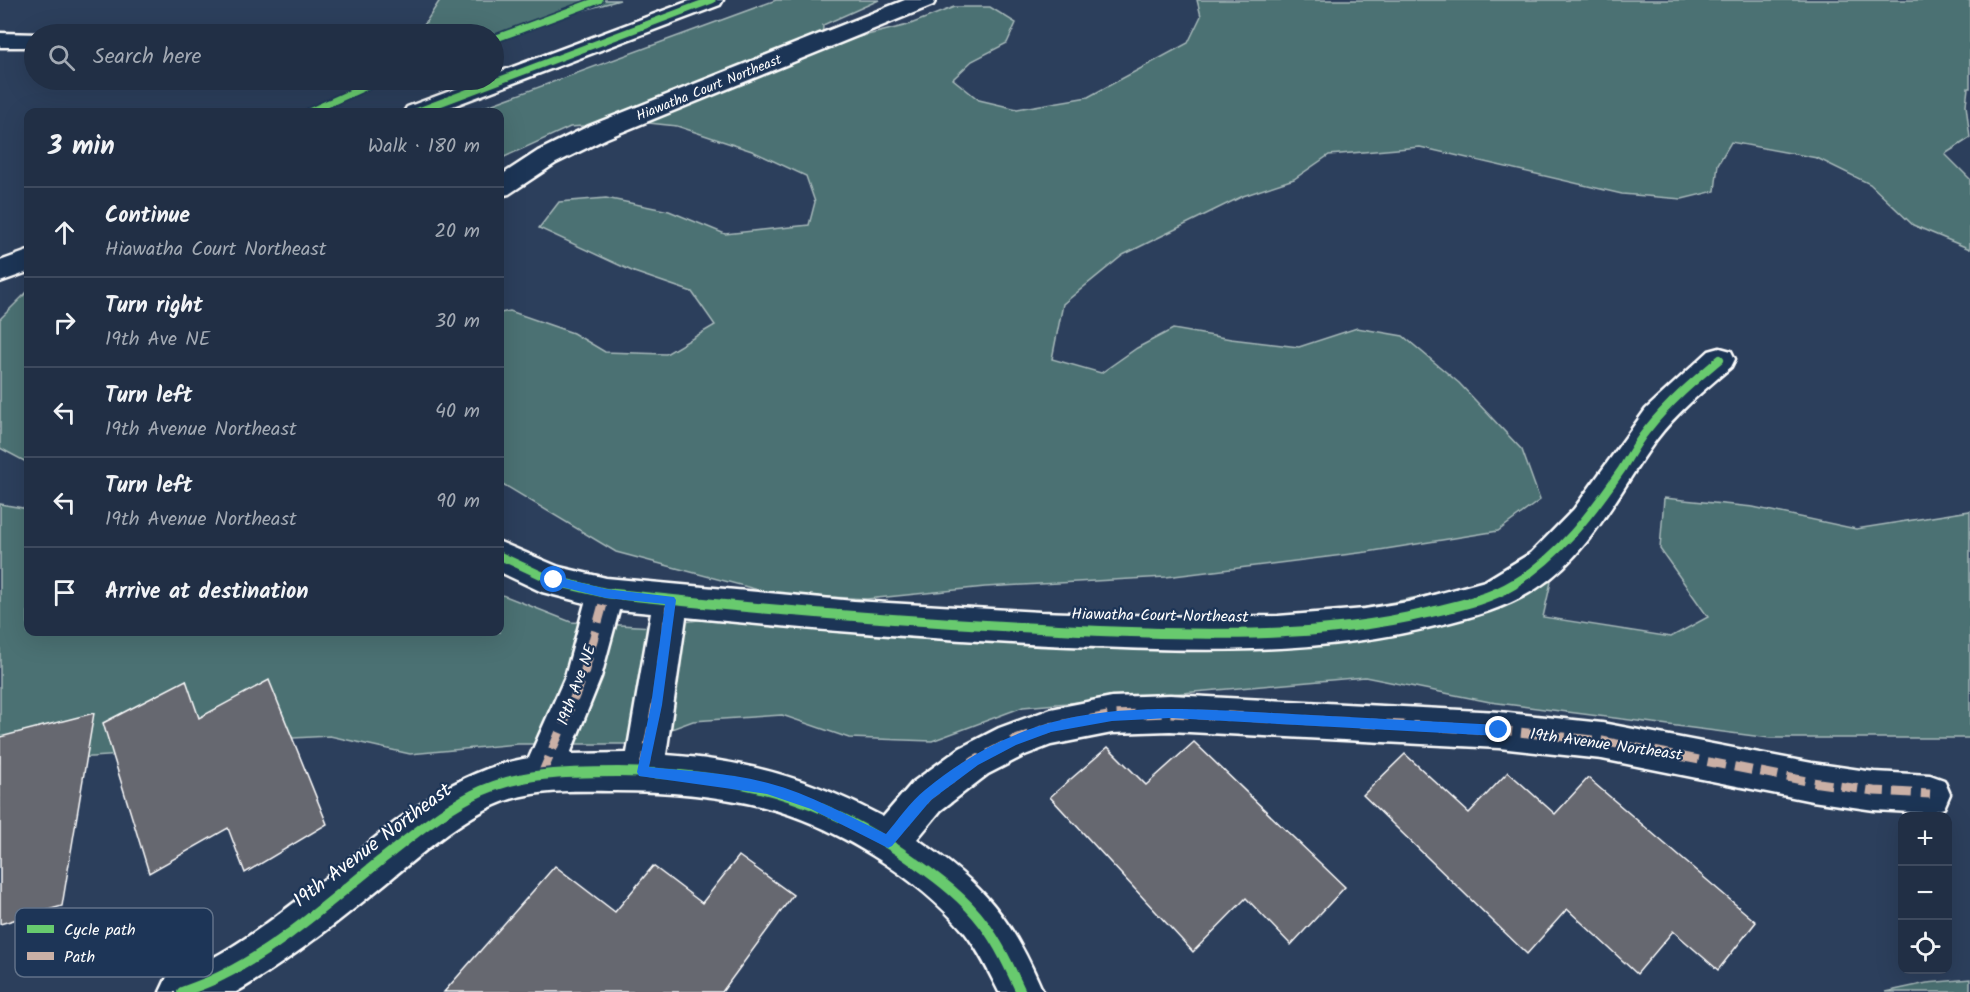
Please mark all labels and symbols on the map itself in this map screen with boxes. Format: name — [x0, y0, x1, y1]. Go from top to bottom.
street label: Hiawatha Court Northeast — [633, 49, 786, 127]
route start — [540, 566, 566, 592]
street label: Hiawatha Court Northeast — [1071, 602, 1250, 630]
street label: 19th Ave NE — [551, 641, 603, 729]
route end — [1485, 716, 1511, 742]
street label: 19th Avenue Northeast — [1528, 722, 1684, 768]
street label: 19th Avenue Northeast — [287, 775, 459, 916]
legend — [15, 908, 213, 977]
text: Cycle path — [64, 918, 136, 943]
text: Path — [64, 945, 95, 970]

